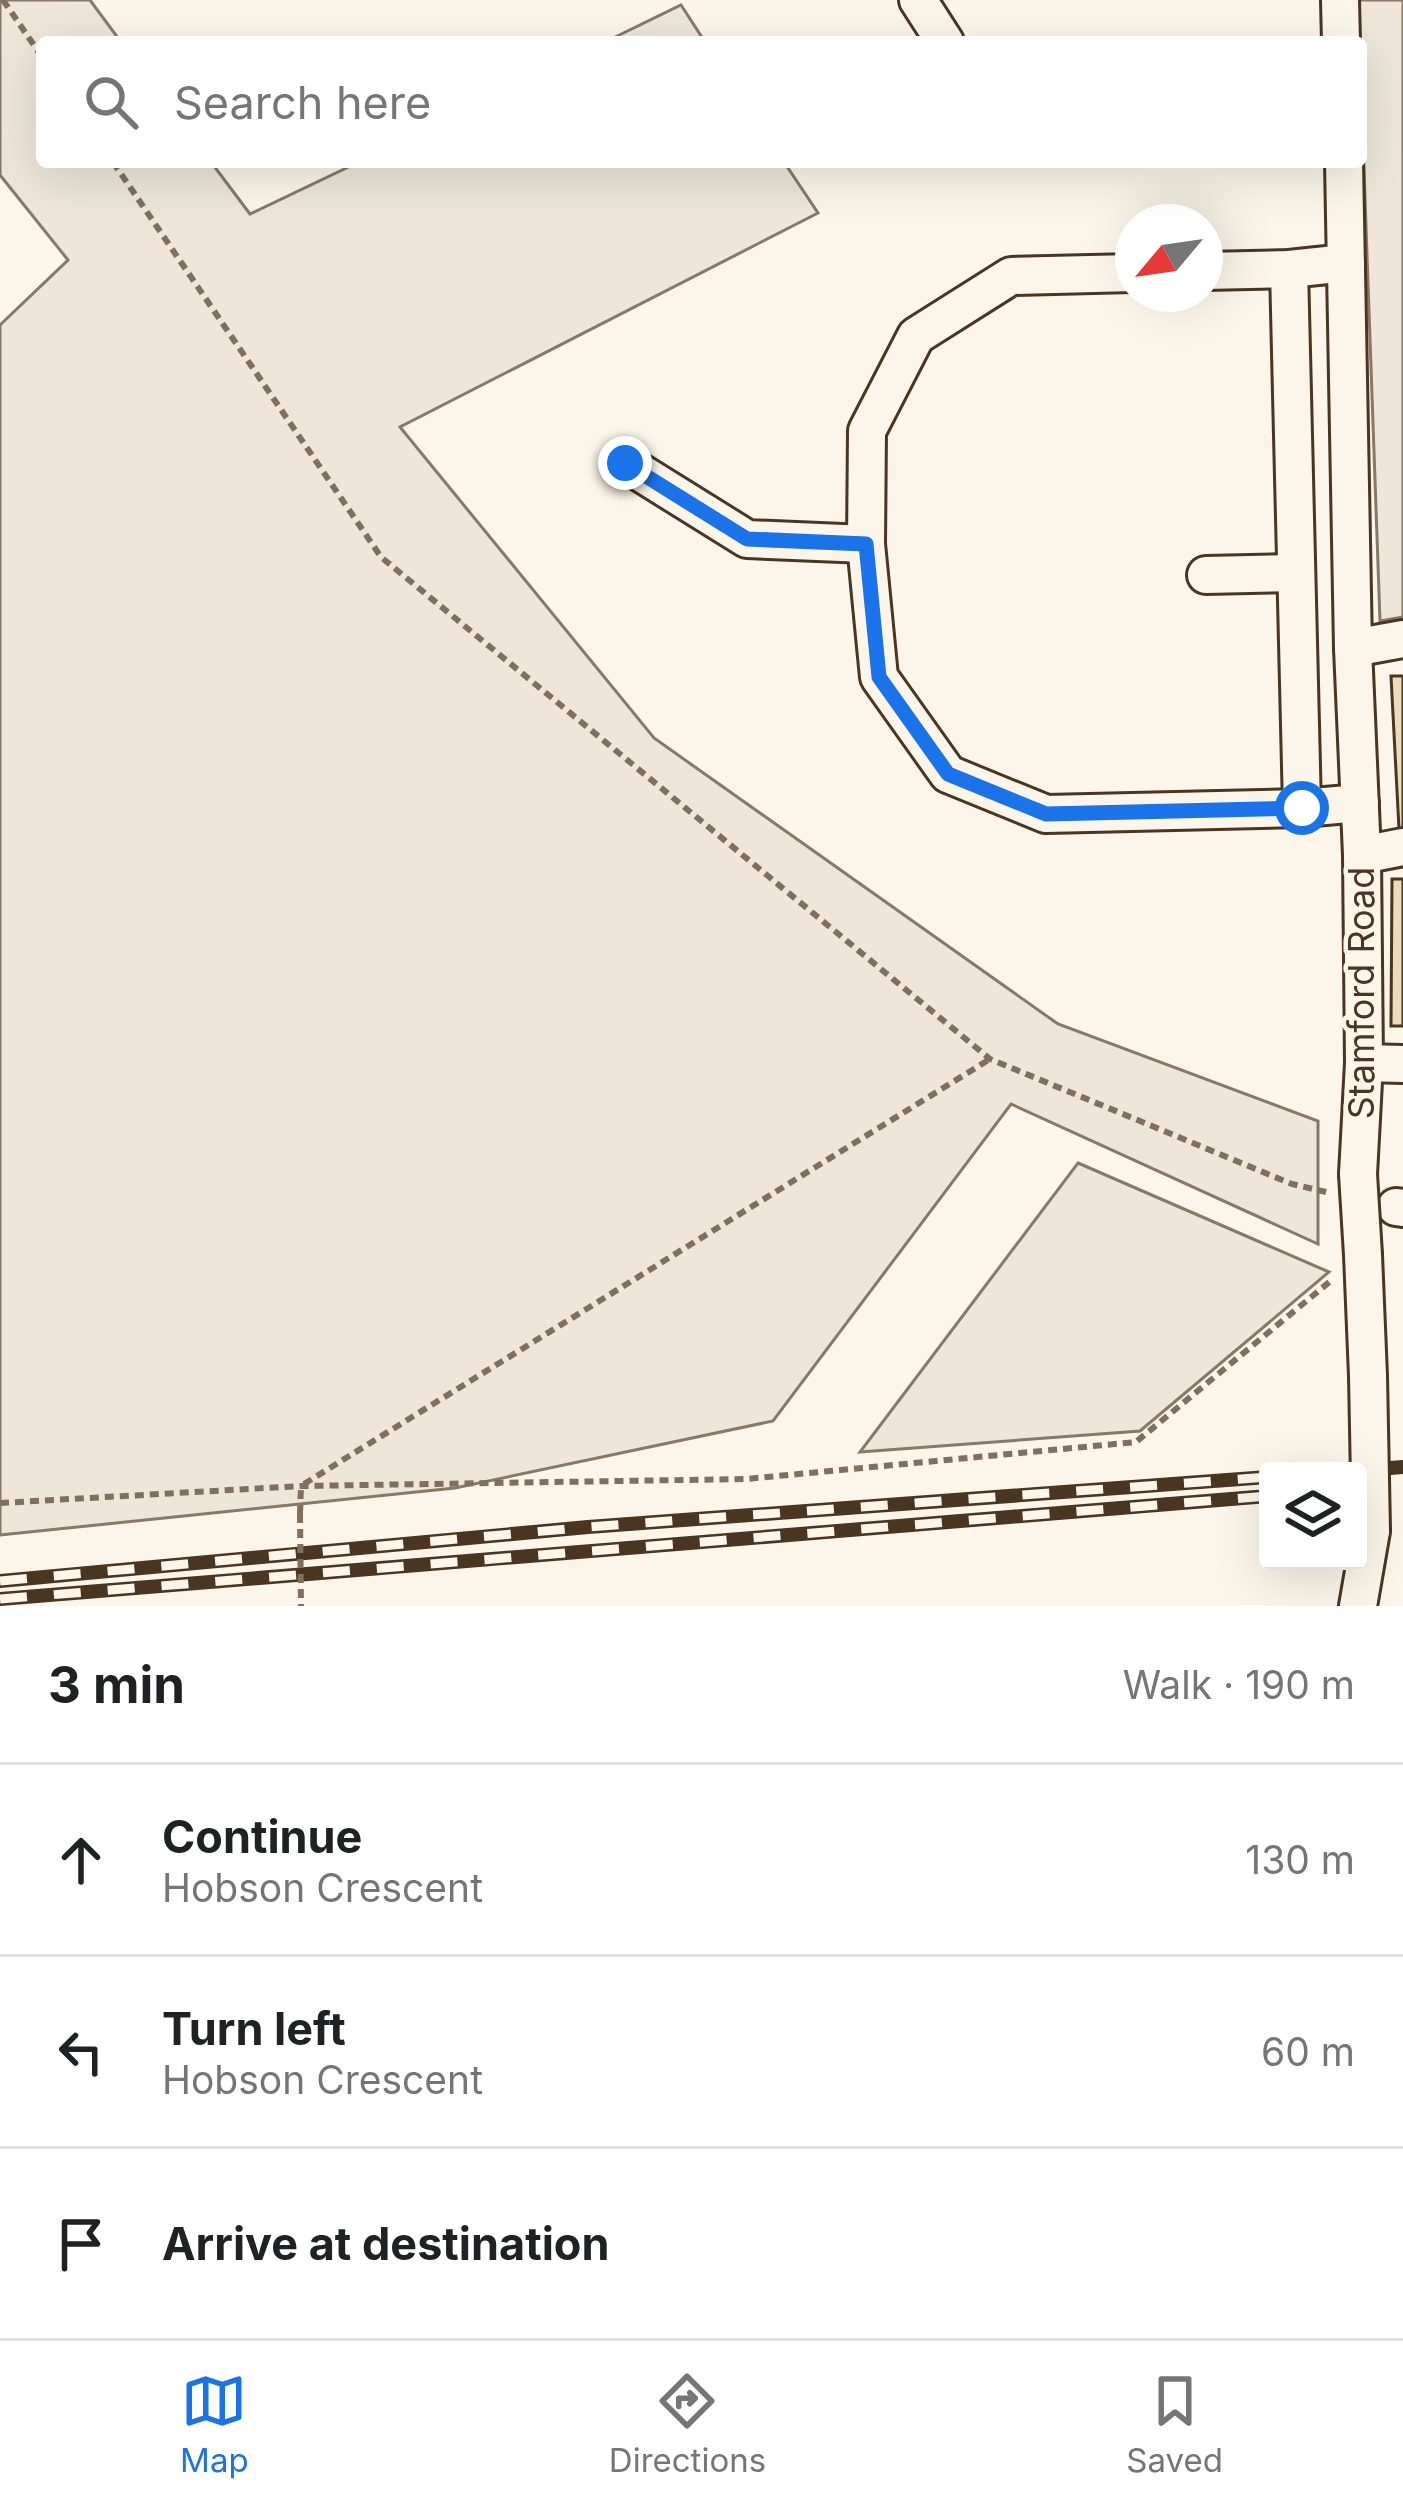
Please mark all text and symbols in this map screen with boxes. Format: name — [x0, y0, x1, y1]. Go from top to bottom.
search box — [36, 36, 1367, 168]
icon: search — [78, 69, 144, 135]
text: Search here — [174, 75, 431, 130]
north arrow — [1115, 204, 1223, 312]
route end — [598, 436, 652, 490]
route start — [1275, 781, 1329, 835]
street label: Stamford Road — [1339, 867, 1383, 1119]
map controls — [1259, 1462, 1367, 1570]
button: layers — [1259, 1462, 1367, 1570]
text: 3 min — [48, 1654, 185, 1715]
text: Walk · 190 m — [1123, 1661, 1355, 1708]
text: Continue — [162, 1809, 362, 1864]
icon: ahead — [48, 1827, 114, 1893]
text: 130 m — [1245, 1836, 1355, 1883]
text: Hobson Crescent — [162, 1864, 483, 1911]
text: Turn left — [162, 2001, 346, 2056]
icon: left — [48, 2019, 114, 2085]
text: 60 m — [1261, 2028, 1355, 2075]
text: Hobson Crescent — [162, 2056, 483, 2103]
icon: arrive — [48, 2211, 114, 2277]
text: Arrive at destination — [162, 2216, 609, 2271]
tab: Map — [180, 2368, 249, 2480]
tab: Directions — [609, 2368, 766, 2480]
tab: Saved — [1126, 2368, 1223, 2480]

